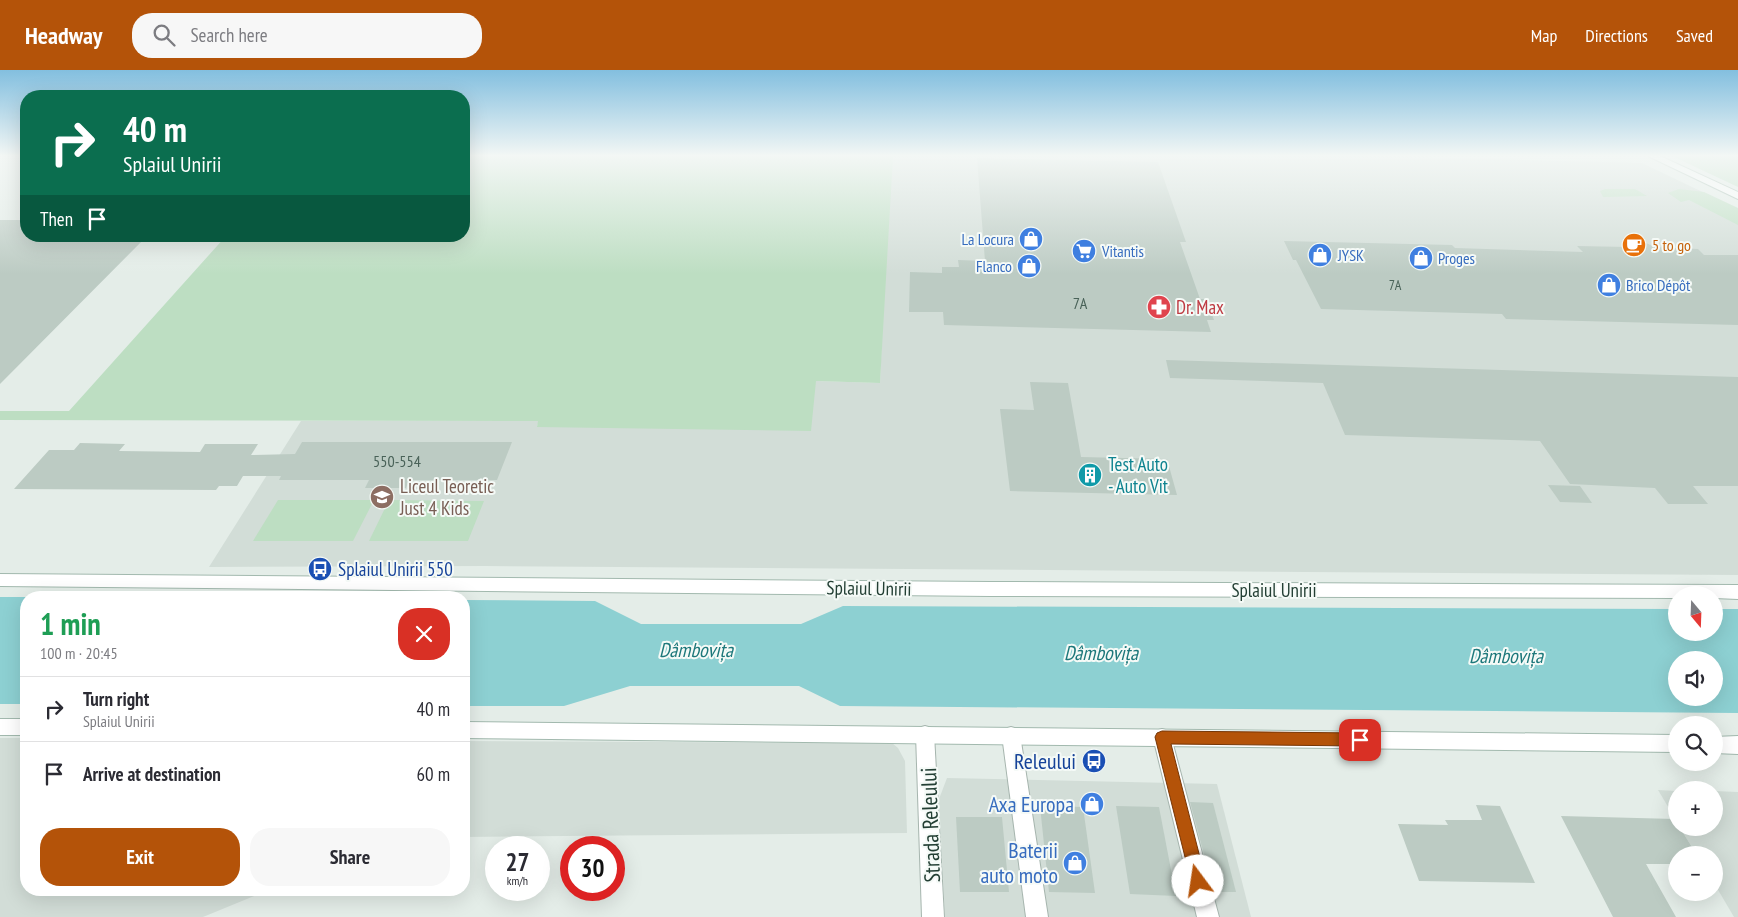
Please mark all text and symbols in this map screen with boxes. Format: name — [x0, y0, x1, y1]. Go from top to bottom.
search box — [132, 13, 482, 58]
text: Headway — [25, 20, 102, 51]
icon: search — [150, 21, 178, 49]
text: Search here — [190, 23, 268, 47]
text: Map — [1531, 24, 1557, 47]
text: Directions — [1585, 24, 1648, 47]
text: Saved — [1676, 24, 1713, 47]
text: 40 m — [123, 106, 187, 152]
icon: right — [40, 110, 105, 175]
text: Splaiul Unirii — [123, 150, 222, 178]
icon: arrive — [83, 205, 111, 233]
text: Then — [40, 207, 73, 231]
shop icon: La Locura — [1018, 226, 1044, 252]
place label: La Locura — [962, 229, 1014, 249]
cafe icon: 5 to go — [1621, 232, 1647, 258]
place label: 5 to go — [1652, 235, 1691, 255]
supermarket icon: Vitantis — [1071, 238, 1097, 264]
place label: Vitantis — [1101, 241, 1144, 261]
shop icon: JYSK — [1307, 242, 1333, 268]
place label: JYSK — [1337, 245, 1364, 265]
shop icon: Proges — [1408, 245, 1434, 271]
place label: Proges — [1438, 248, 1475, 268]
shop icon: Flanco — [1016, 253, 1042, 279]
place label: Flanco — [976, 256, 1012, 276]
shop icon: Brico Dépôt — [1596, 272, 1622, 298]
place label: Brico Dépôt — [1626, 275, 1691, 295]
house number: 7A — [1389, 276, 1402, 294]
house number: 7A — [1073, 293, 1088, 313]
pharmacy icon: Dr. Max — [1146, 294, 1172, 320]
place label: Dr. Max — [1176, 295, 1224, 319]
house number: 550-554 — [373, 451, 421, 471]
place label: Test Auto - Auto Vit — [1108, 452, 1169, 498]
building icon: Test Auto - Auto Vit — [1077, 462, 1103, 488]
place label: Liceul Teoretic Just 4 Kids — [399, 474, 494, 520]
school or university icon: Liceul Teoretic Just 4 Kids — [369, 484, 395, 510]
bus stop icon: Splaiul Unirii 550 — [307, 556, 333, 582]
place label: Splaiul Unirii 550 — [338, 557, 453, 581]
street label: Splaiul Unirii — [826, 575, 912, 601]
street label: Splaiul Unirii — [1231, 578, 1317, 602]
north arrow — [1668, 586, 1722, 641]
map controls — [1668, 586, 1723, 901]
text: 1 min — [40, 604, 101, 643]
button: close — [398, 608, 450, 660]
water label: Dâmbovița — [659, 637, 734, 663]
water label: Dâmbovița — [1064, 640, 1139, 666]
text: 100 m · 20:45 — [40, 643, 118, 663]
water label: Dâmbovița — [1469, 643, 1544, 669]
button: sound — [1668, 651, 1723, 706]
text: Turn right — [83, 687, 149, 711]
icon: right — [40, 695, 68, 723]
text: 40 m — [417, 697, 450, 721]
text: Splaiul Unirii — [83, 711, 155, 731]
button: search — [1668, 716, 1723, 771]
pin — [1339, 719, 1381, 761]
icon: arrive — [1346, 726, 1374, 754]
place label: Releului — [1014, 747, 1076, 775]
bus stop icon: Releului — [1081, 748, 1107, 774]
icon: arrive — [40, 760, 68, 788]
text: Arrive at destination — [83, 762, 221, 786]
text: 60 m — [417, 762, 450, 786]
street label: Strada Releului — [914, 767, 946, 883]
button: + — [1668, 781, 1723, 836]
place label: Axa Europa — [989, 790, 1074, 818]
shop icon: Axa Europa — [1079, 791, 1105, 817]
button: Exit — [40, 828, 240, 886]
button: Share — [250, 828, 450, 886]
speed limit sign: 30 — [560, 836, 625, 901]
place label: Baterii auto moto — [980, 836, 1058, 889]
text: 27 — [506, 846, 529, 878]
button: − — [1668, 846, 1723, 901]
shop icon: Baterii auto moto — [1062, 850, 1088, 876]
position arrow — [1171, 854, 1223, 906]
text: km/h — [507, 873, 528, 888]

